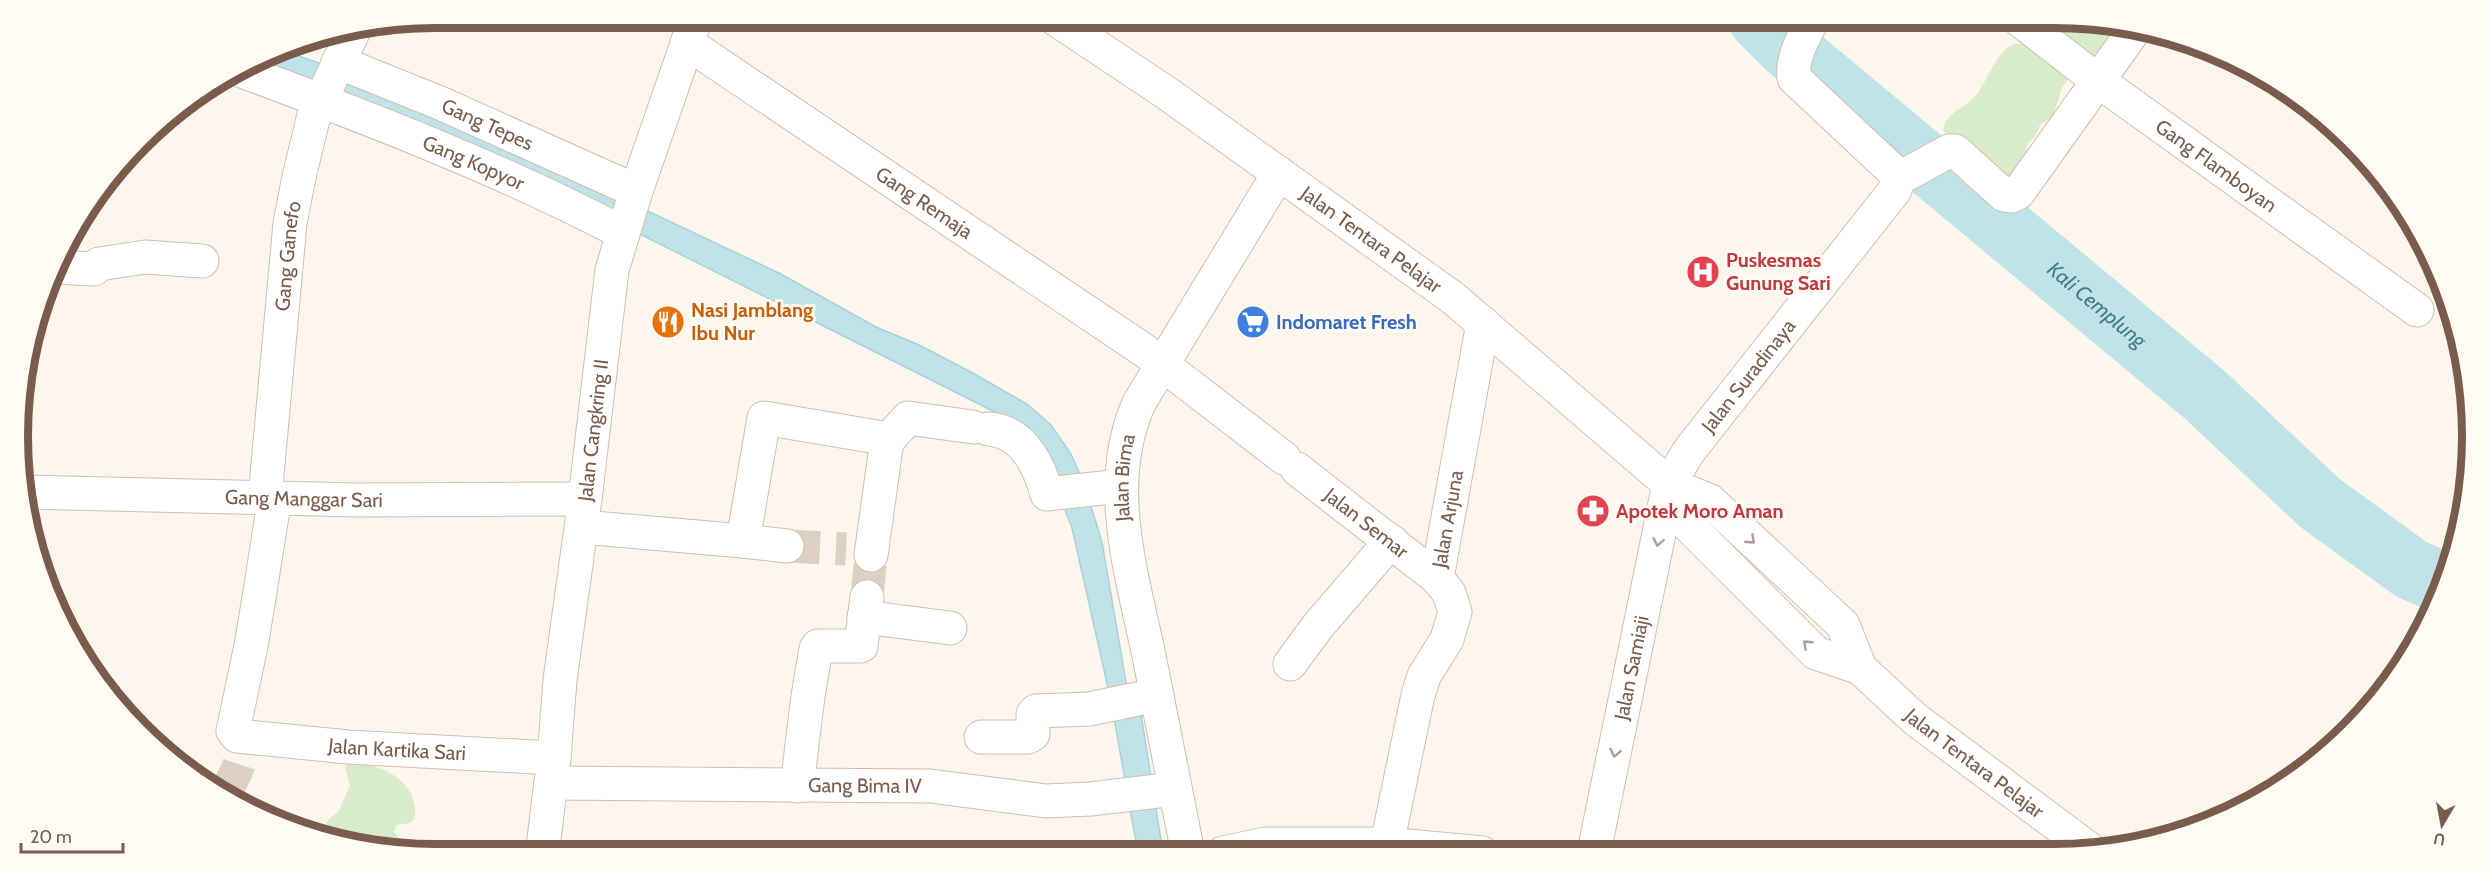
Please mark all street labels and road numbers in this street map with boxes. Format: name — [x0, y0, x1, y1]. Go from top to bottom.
street label: Gang Tepes — [438, 93, 537, 155]
street label: Gang Flamboyan — [2151, 114, 2282, 217]
street label: Gang Kopyor — [419, 130, 529, 195]
street label: Gang Remaja — [871, 161, 978, 244]
street label: Jalan Tentara Pelajar — [1295, 180, 1447, 298]
street label: Gang Ganefo — [270, 199, 306, 312]
street label: Jalan Suradinaya — [1696, 314, 1801, 438]
street label: Jalan Cangkring II — [573, 358, 613, 504]
street label: Jalan Bima — [1110, 431, 1140, 523]
street label: Jalan Arjuna — [1427, 468, 1468, 571]
street label: Jalan Semar — [1319, 482, 1414, 564]
street label: Gang Manggar Sari — [225, 485, 383, 512]
street label: Jalan Samiaji — [1609, 614, 1654, 723]
street label: Jalan Tentara Pelajar — [1899, 703, 2049, 823]
street label: Jalan Kartika Sari — [326, 733, 467, 765]
street label: Gang Bima IV — [808, 773, 923, 798]

